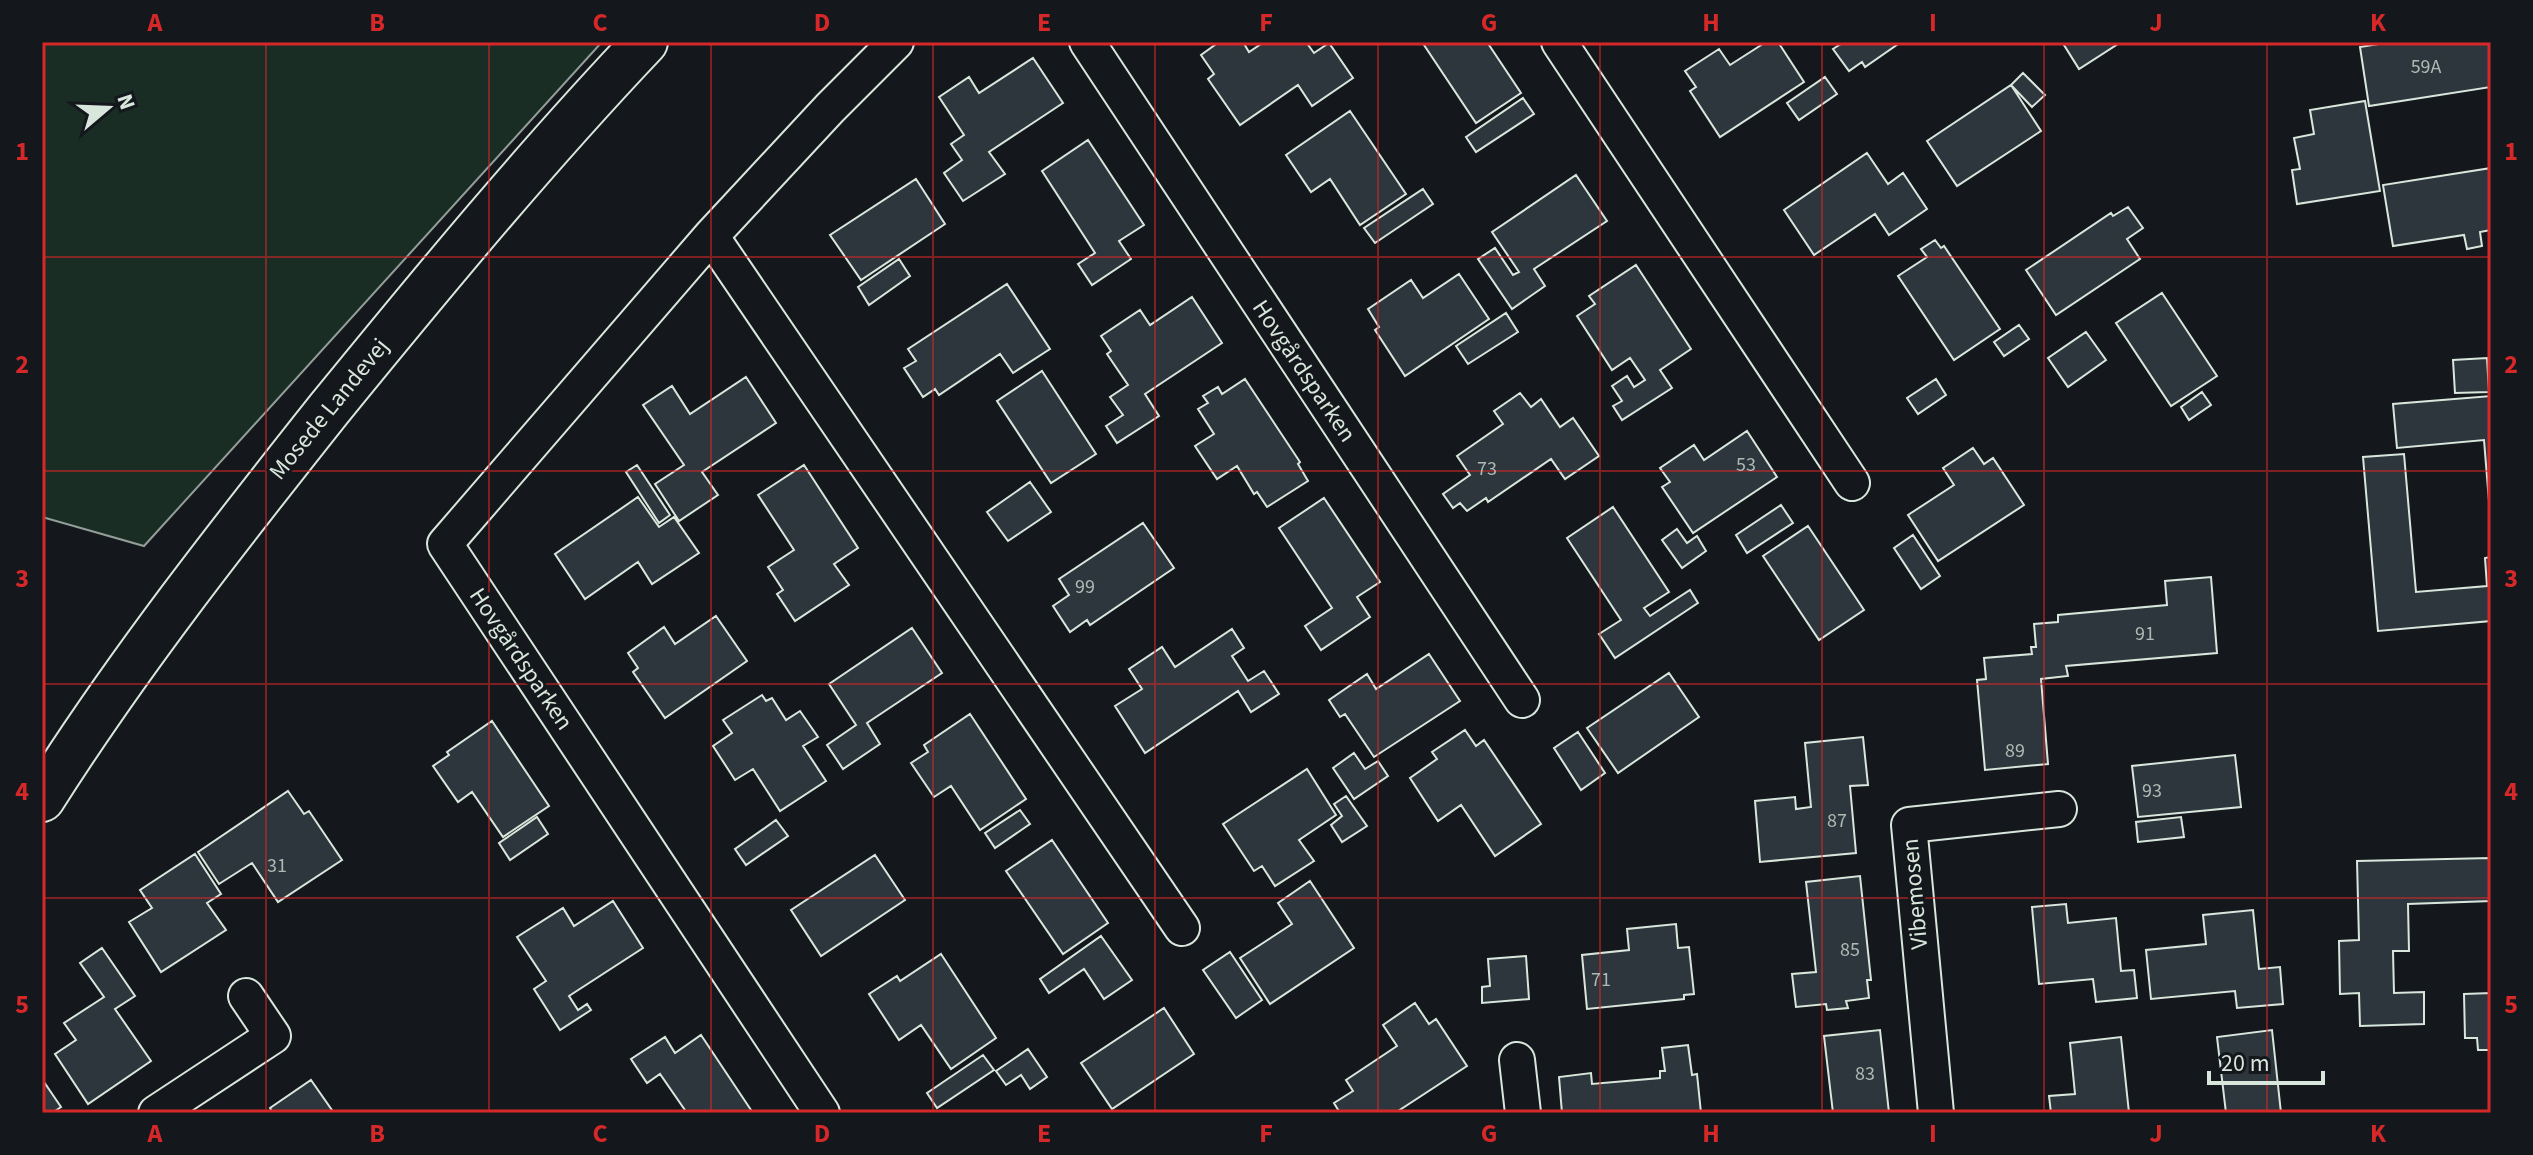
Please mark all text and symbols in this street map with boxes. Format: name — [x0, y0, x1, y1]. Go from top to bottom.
text: A — [147, 4, 164, 41]
text: B — [369, 4, 385, 41]
text: C — [592, 4, 608, 41]
text: D — [814, 4, 830, 41]
text: E — [1037, 4, 1051, 41]
text: F — [1259, 4, 1273, 41]
text: G — [1481, 4, 1497, 41]
text: H — [1702, 4, 1720, 41]
text: I — [1929, 4, 1937, 41]
text: J — [2149, 4, 2163, 41]
text: K — [2370, 4, 2387, 41]
house number: 59A — [2411, 53, 2442, 81]
north arrow — [68, 68, 148, 148]
text: N — [108, 90, 143, 114]
text: 1 — [15, 133, 29, 170]
text: 1 — [2504, 133, 2518, 170]
street label: Hovgårdsparken — [1243, 293, 1365, 449]
street label: Mosede Landevej — [261, 331, 397, 487]
text: 2 — [15, 346, 29, 383]
text: 2 — [2504, 346, 2518, 383]
house number: 53 — [1736, 451, 1756, 479]
house number: 73 — [1477, 455, 1497, 483]
text: 3 — [15, 560, 29, 597]
text: 3 — [2504, 560, 2518, 597]
house number: 99 — [1075, 573, 1095, 601]
street label: Hovgårdsparken — [460, 581, 582, 737]
house number: 91 — [2135, 620, 2155, 648]
house number: 89 — [2005, 737, 2025, 765]
text: 4 — [15, 773, 29, 810]
text: 4 — [2504, 773, 2518, 810]
house number: 93 — [2142, 777, 2162, 805]
house number: 87 — [1827, 807, 1847, 835]
street label: Vibemosen — [1893, 837, 1937, 951]
house number: 31 — [267, 852, 287, 880]
house number: 85 — [1840, 936, 1860, 964]
house number: 71 — [1591, 966, 1611, 994]
text: 5 — [15, 986, 29, 1023]
text: 5 — [2504, 986, 2518, 1023]
scale bar — [2209, 1035, 2323, 1085]
text: 20 m — [2221, 1046, 2270, 1081]
house number: 83 — [1855, 1060, 1875, 1088]
text: A — [147, 1115, 164, 1152]
text: B — [369, 1115, 385, 1152]
text: C — [592, 1115, 608, 1152]
text: D — [814, 1115, 830, 1152]
text: E — [1037, 1115, 1051, 1152]
text: F — [1259, 1115, 1273, 1152]
text: G — [1481, 1115, 1497, 1152]
text: H — [1702, 1115, 1720, 1152]
text: I — [1929, 1115, 1937, 1152]
text: J — [2149, 1115, 2163, 1152]
text: K — [2370, 1115, 2387, 1152]

